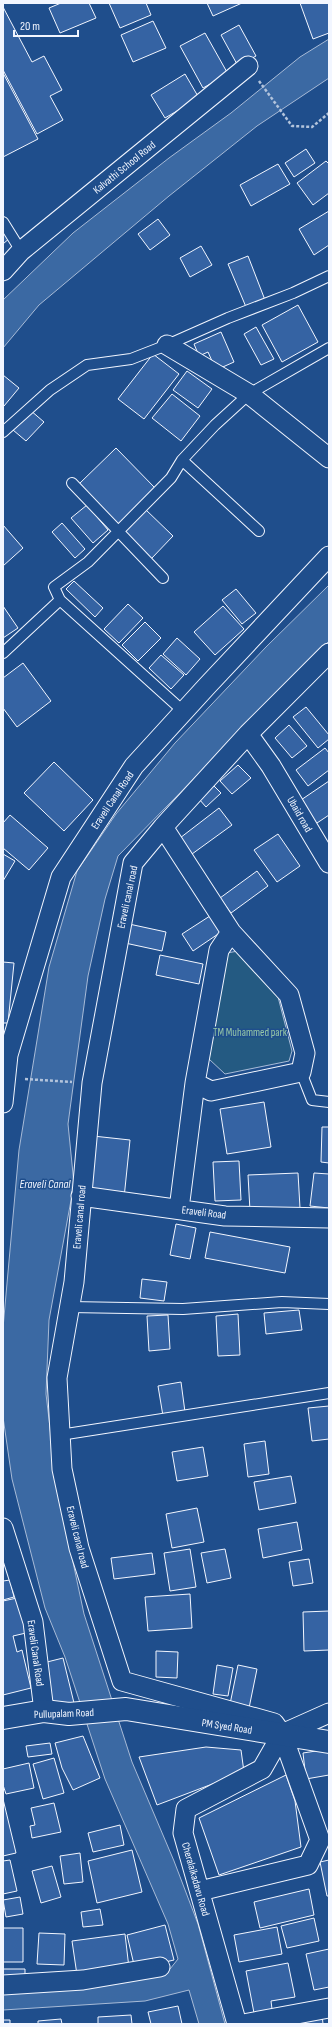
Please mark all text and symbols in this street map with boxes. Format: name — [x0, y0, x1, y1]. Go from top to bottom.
scale bar — [14, 12, 78, 38]
text: 20 m — [20, 19, 40, 34]
street label: Kalvathi School Road — [91, 138, 158, 196]
street label: Eraveli Canal Road — [88, 769, 137, 832]
street label: Ubaid road — [284, 794, 315, 835]
street label: Eraveli canal road — [114, 864, 141, 930]
park label: TM Muhammed park — [213, 1026, 288, 1039]
water label: Eraveli Canal — [19, 1177, 71, 1192]
street label: Eraveli canal road — [70, 1184, 89, 1249]
street label: Eraveli Road — [181, 1203, 227, 1222]
street label: Eraveli canal road — [63, 1505, 92, 1570]
street label: Eraveli Canal Road — [24, 1619, 47, 1687]
street label: Pullupalam Road — [34, 1706, 95, 1721]
street label: PM Syed Road — [201, 1716, 253, 1737]
street label: Cheralaikadavu Road — [179, 1841, 212, 1918]

